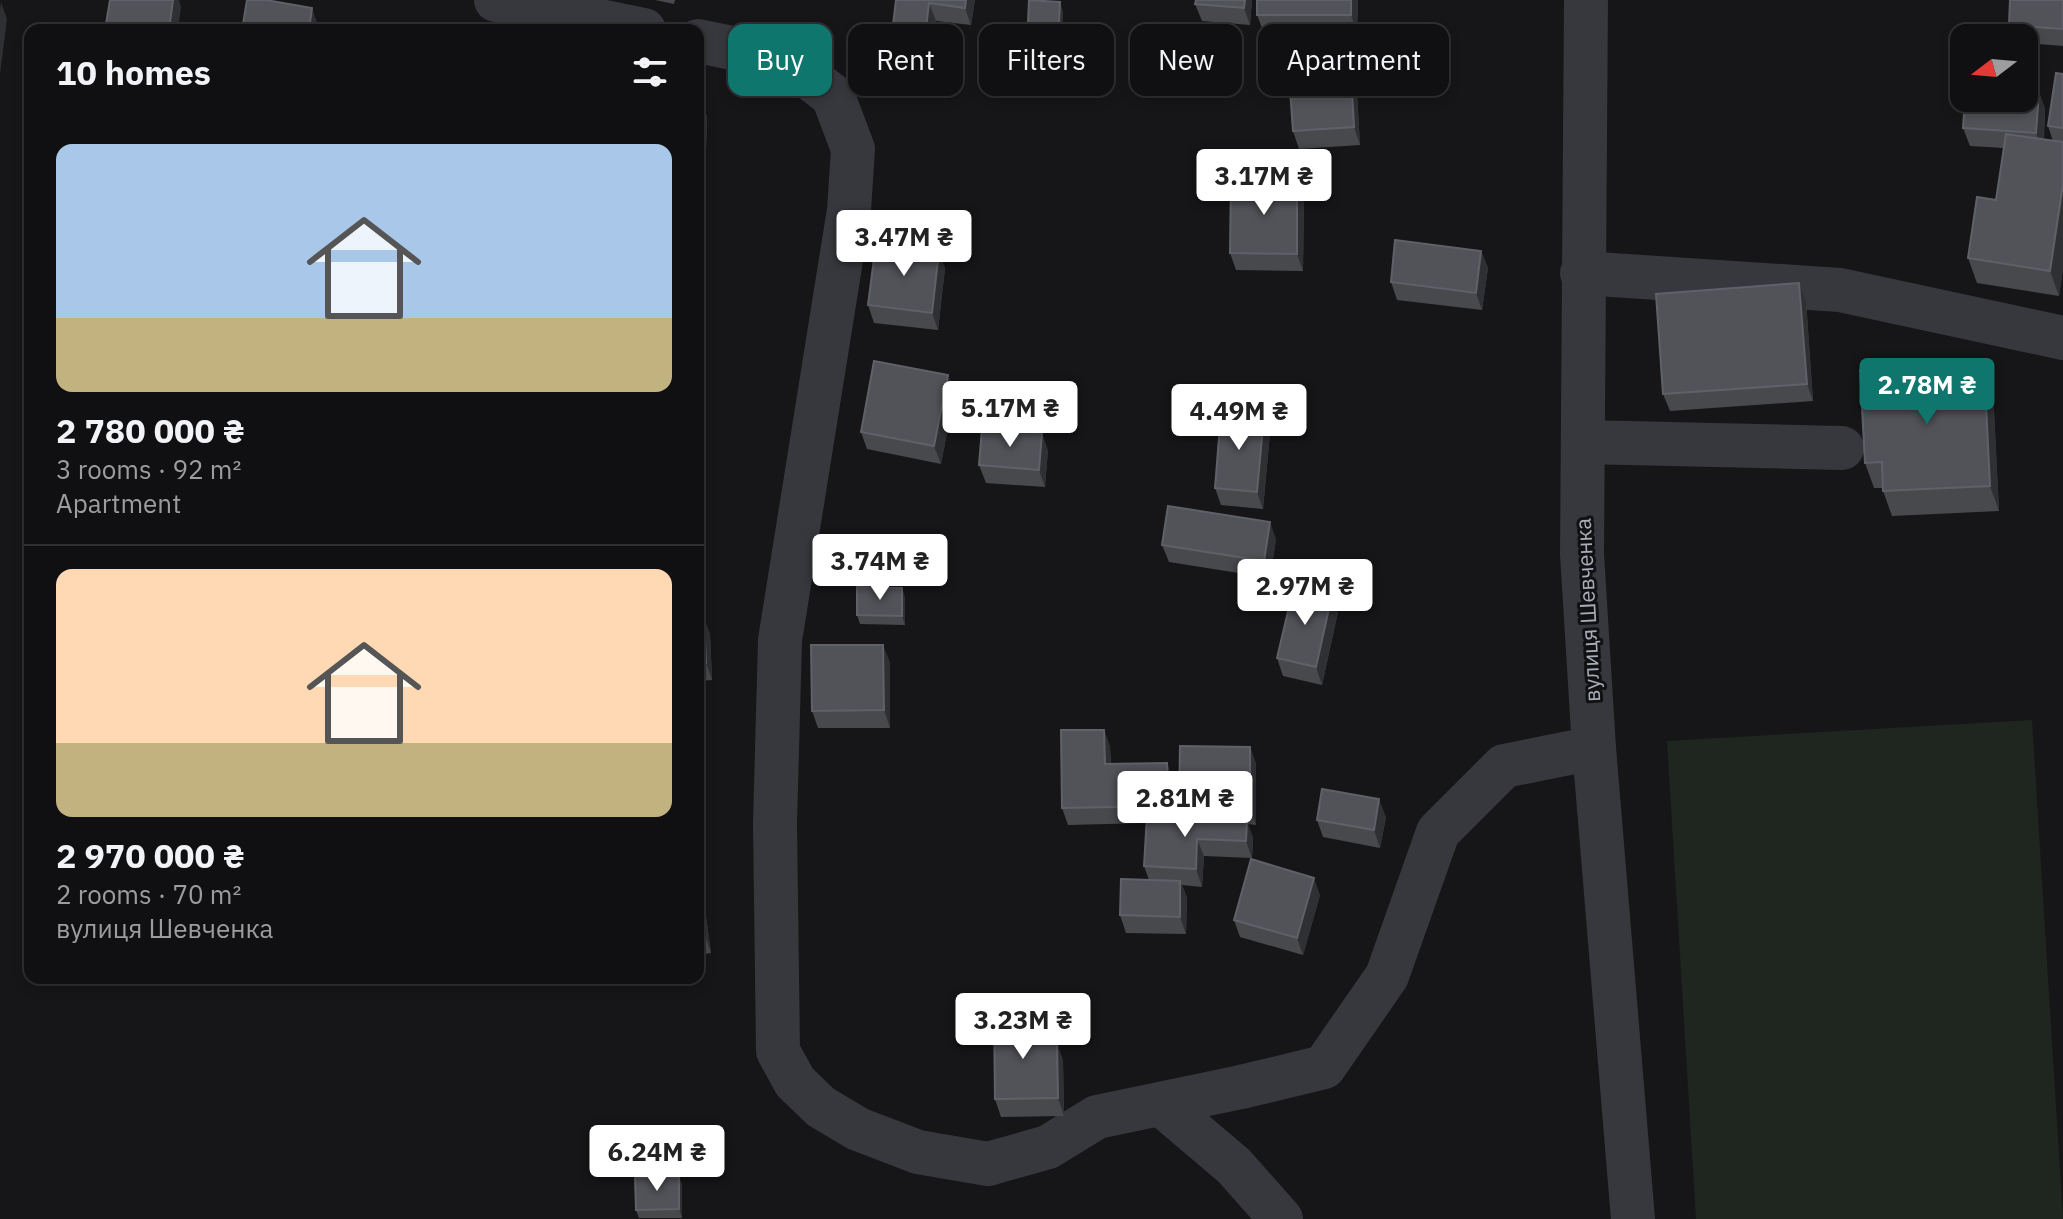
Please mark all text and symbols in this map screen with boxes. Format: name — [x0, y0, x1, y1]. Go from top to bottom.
chip: Buy — [728, 24, 832, 96]
chip: Rent — [848, 24, 963, 96]
chip: Filters — [979, 24, 1114, 96]
chip: New — [1130, 24, 1242, 96]
chip: Apartment — [1258, 24, 1449, 96]
north arrow — [1950, 24, 2038, 112]
map controls — [1950, 24, 2038, 112]
text: 10 homes — [56, 50, 211, 94]
icon: filters — [628, 50, 672, 94]
pin: 3.17M ₴ — [1190, 149, 1338, 217]
text: 3.17M ₴ — [1214, 158, 1314, 192]
icon: home — [292, 196, 436, 340]
pin: 3.47M ₴ — [830, 210, 978, 278]
text: 3.47M ₴ — [854, 219, 954, 253]
pin: 2.78M ₴ — [1853, 358, 2001, 426]
text: 2.78M ₴ — [1877, 367, 1977, 401]
pin: 5.17M ₴ — [936, 381, 1084, 449]
pin: 4.49M ₴ — [1165, 384, 1313, 452]
text: 5.17M ₴ — [960, 390, 1060, 424]
text: 4.49M ₴ — [1189, 393, 1289, 427]
text: 2 780 000 ₴ — [56, 408, 245, 452]
text: 3 rooms · 92 m² — [56, 452, 241, 486]
text: Apartment — [56, 486, 181, 520]
street label: вулиця Шевченка — [1568, 517, 1606, 703]
pin: 3.74M ₴ — [806, 534, 954, 602]
text: 3.74M ₴ — [830, 543, 930, 577]
pin: 2.97M ₴ — [1231, 559, 1379, 627]
text: 2.97M ₴ — [1255, 568, 1355, 602]
icon: home — [292, 621, 436, 765]
pin: 2.81M ₴ — [1111, 771, 1259, 839]
text: 2.81M ₴ — [1135, 780, 1235, 814]
text: 2 970 000 ₴ — [56, 833, 245, 877]
text: 2 rooms · 70 m² — [56, 877, 241, 911]
text: вулиця Шевченка — [56, 911, 273, 945]
pin: 3.23M ₴ — [949, 993, 1097, 1061]
text: 3.23M ₴ — [973, 1002, 1073, 1036]
pin: 6.24M ₴ — [583, 1125, 731, 1193]
text: 6.24M ₴ — [607, 1134, 707, 1168]

